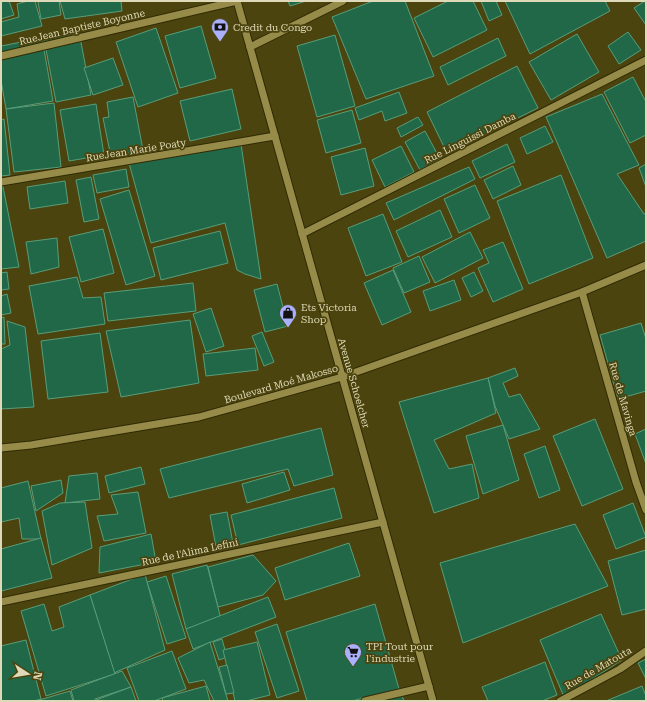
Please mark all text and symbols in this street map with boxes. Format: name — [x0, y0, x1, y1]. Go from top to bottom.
street label: RueJean Baptiste Boyonne — [18, 7, 146, 47]
bank icon: Credit du Congo — [210, 17, 230, 42]
place label: Credit du Congo — [233, 22, 312, 33]
street label: Rue Linguissi Damba — [422, 110, 518, 166]
street label: RueJean Marie Poaty — [85, 137, 187, 163]
place label: Ets Victoria Shop — [301, 302, 357, 325]
shop icon: Ets Victoria Shop — [278, 303, 298, 328]
street label: Avenue Schoelcher — [336, 337, 372, 429]
street label: Rue de Mavinga — [607, 361, 639, 438]
street label: Boulevard Moé Makosso — [223, 362, 339, 406]
street label: Rue de l'Alima Lefini — [141, 536, 239, 568]
place label: TPI Tout pour l'industrie — [366, 641, 433, 664]
supermarket icon: TPI Tout pour l'industrie — [343, 642, 363, 667]
street label: Rue de Matouta — [563, 644, 634, 692]
north arrow — [8, 654, 48, 694]
text: N — [30, 670, 45, 682]

